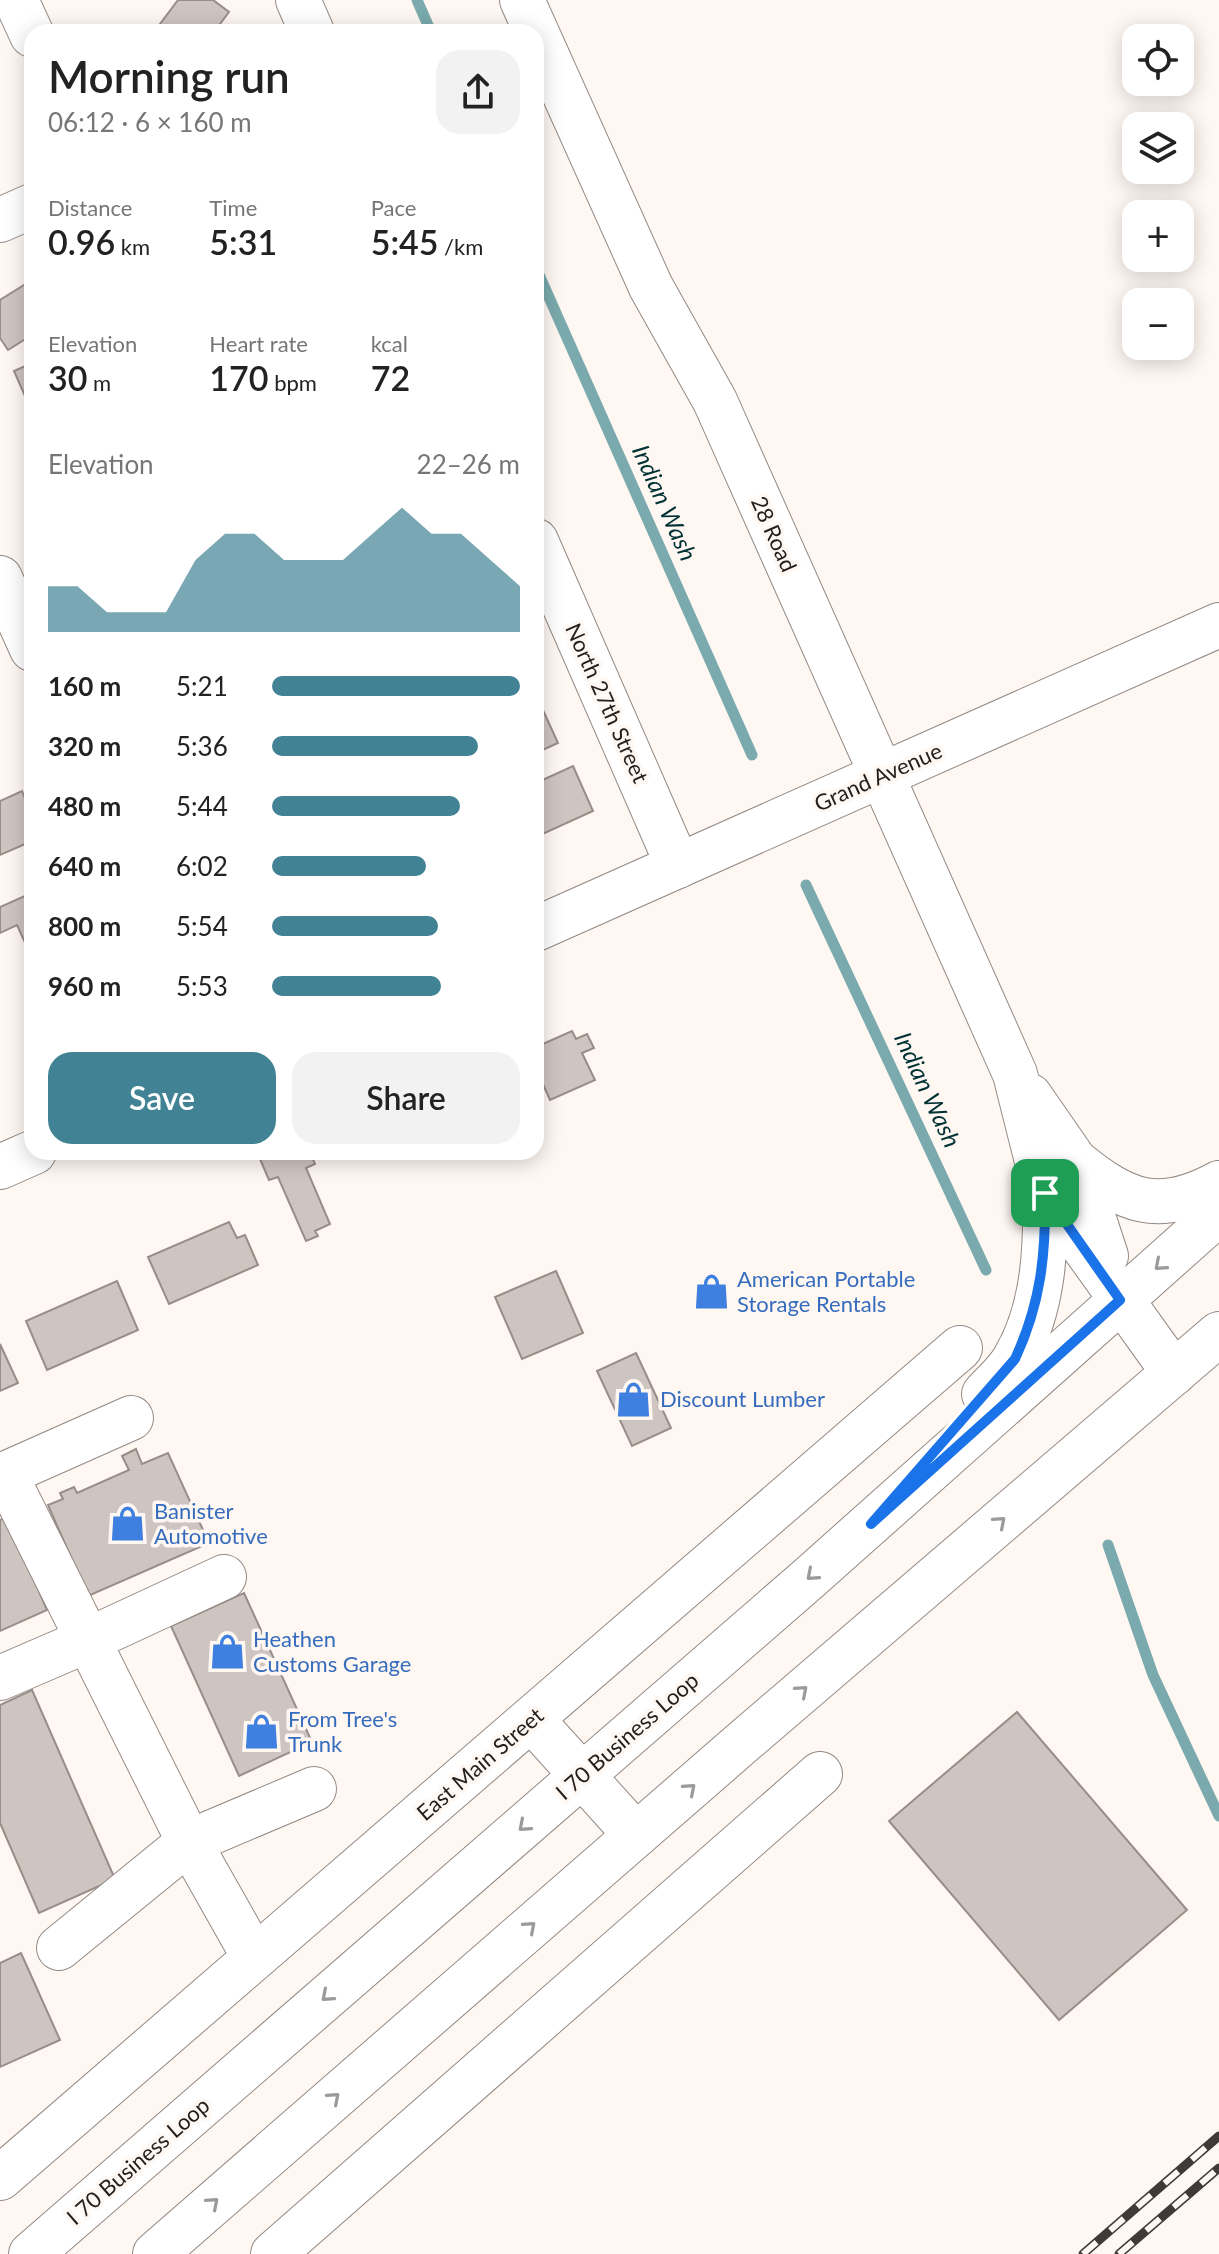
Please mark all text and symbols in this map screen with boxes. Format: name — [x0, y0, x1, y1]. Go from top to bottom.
map controls — [1122, 24, 1194, 360]
button: locate — [1122, 24, 1194, 96]
text: Morning run — [48, 50, 290, 102]
button: share — [436, 50, 520, 134]
text: 06:12 · 6 × 160 m — [48, 106, 252, 138]
button: layers — [1122, 112, 1194, 184]
text: Distance — [48, 194, 132, 221]
text: Time — [209, 194, 257, 221]
text: Pace — [371, 194, 416, 221]
button: + — [1122, 200, 1194, 272]
text: 0.96 — [48, 221, 115, 262]
text: 5:31 — [209, 221, 277, 262]
text: 5:45 — [371, 221, 438, 262]
text: km — [115, 233, 150, 260]
text: /km — [438, 233, 483, 260]
button: − — [1122, 288, 1194, 360]
text: Elevation — [48, 330, 137, 357]
text: Heart rate — [209, 330, 308, 357]
text: kcal — [371, 330, 408, 357]
text: 30 — [48, 357, 87, 398]
text: 170 — [209, 357, 269, 398]
text: 72 — [371, 357, 410, 398]
text: m — [87, 369, 111, 396]
text: bpm — [269, 369, 317, 396]
water label: Indian Wash — [627, 440, 704, 565]
text: Elevation — [48, 448, 154, 480]
text: 22–26 m — [417, 448, 520, 480]
street label: 28 Road — [746, 492, 803, 576]
street label: North 27th Street — [560, 619, 655, 787]
text: 160 m — [48, 670, 121, 702]
text: 5:21 — [176, 670, 228, 702]
text: 320 m — [48, 730, 121, 762]
text: 5:36 — [176, 730, 228, 762]
street label: Grand Avenue — [810, 736, 946, 817]
text: 480 m — [48, 790, 121, 822]
text: 5:44 — [176, 790, 228, 822]
text: 640 m — [48, 850, 121, 882]
text: 6:02 — [176, 850, 228, 882]
text: 800 m — [48, 910, 121, 942]
text: 5:54 — [176, 910, 228, 942]
text: 960 m — [48, 970, 121, 1002]
text: 5:53 — [176, 970, 228, 1002]
water label: Indian Wash — [889, 1027, 968, 1152]
button: Save — [48, 1052, 276, 1144]
button: Share — [292, 1052, 520, 1144]
pin — [1011, 1159, 1079, 1227]
icon: arrive — [1023, 1171, 1067, 1215]
one-way arrow — [1155, 1255, 1170, 1269]
place label: American Portable Storage Rentals — [737, 1265, 915, 1317]
shop icon: American Portable Storage Rentals — [692, 1273, 730, 1311]
shop icon: Discount Lumber — [615, 1380, 653, 1418]
place label: Discount Lumber — [660, 1385, 825, 1412]
place label: Banister Automotive — [154, 1497, 268, 1549]
shop icon: Banister Automotive — [109, 1505, 147, 1543]
one-way arrow — [990, 1517, 1005, 1532]
one-way arrow — [807, 1565, 822, 1580]
place label: Heathen Customs Garage — [253, 1625, 411, 1677]
shop icon: Heathen Customs Garage — [208, 1633, 246, 1671]
street label: I 70 Business Loop — [550, 1666, 704, 1805]
one-way arrow — [793, 1686, 808, 1701]
street label: East Main Street — [411, 1701, 548, 1826]
place label: From Tree's Trunk — [288, 1705, 397, 1757]
shop icon: From Tree's Trunk — [243, 1713, 281, 1751]
one-way arrow — [680, 1784, 695, 1798]
one-way arrow — [518, 1816, 533, 1831]
one-way arrow — [521, 1923, 535, 1937]
one-way arrow — [322, 1987, 337, 2001]
street label: I 70 Business Loop — [61, 2091, 215, 2230]
one-way arrow — [324, 2093, 339, 2108]
one-way arrow — [204, 2198, 219, 2213]

